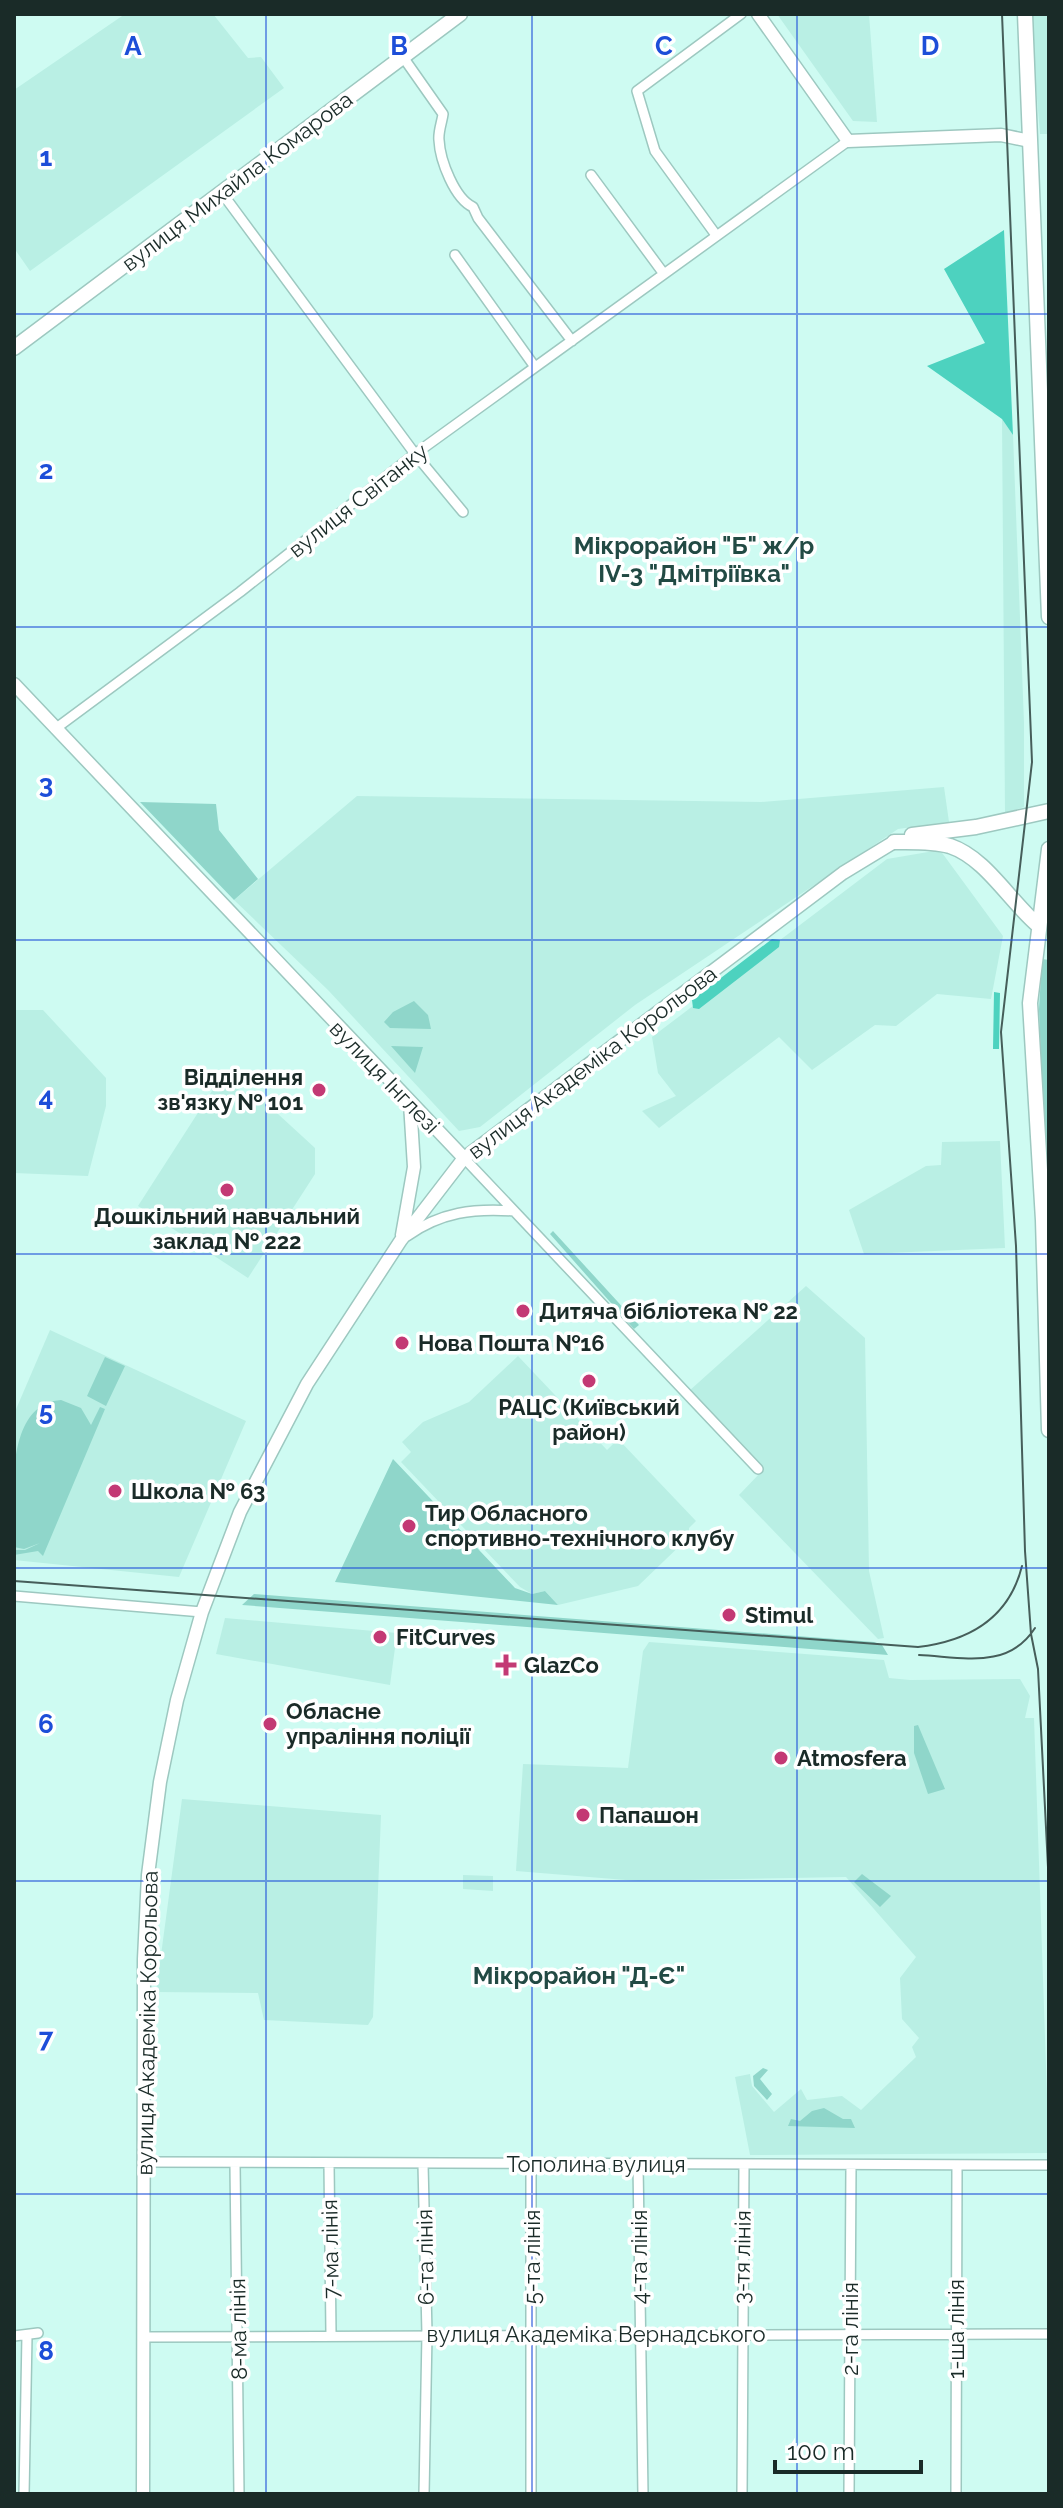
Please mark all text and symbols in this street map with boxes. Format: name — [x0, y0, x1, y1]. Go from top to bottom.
text: A — [124, 31, 142, 61]
text: B — [390, 31, 408, 61]
text: C — [655, 31, 673, 61]
text: D — [921, 31, 939, 61]
street label: вулиця Михайла Комарова — [117, 86, 357, 276]
text: 1 — [40, 142, 53, 172]
street label: вулиця Світанку — [283, 438, 433, 562]
text: 2 — [39, 455, 53, 485]
district label: Мікрорайон "Б" ж/р IV-3 "Дмітріївка" — [574, 531, 814, 588]
text: 3 — [39, 769, 53, 799]
street label: вулиця Академіка Корольова — [463, 960, 721, 1164]
street label: вулиця Інглезі — [325, 1015, 445, 1139]
place label: Відділення зв'язку № 101 — [157, 1064, 303, 1115]
marker: Відділення зв'язку № 101 — [310, 1081, 328, 1099]
text: 4 — [39, 1082, 53, 1112]
marker: Дошкільний навчальний заклад № 222 — [218, 1181, 236, 1199]
place label: Дошкільний навчальний заклад № 222 — [94, 1203, 360, 1254]
place label: Дитяча бібліотека № 22 — [539, 1298, 798, 1324]
marker: Дитяча бібліотека № 22 — [514, 1302, 532, 1320]
place label: Нова Пошта №16 — [418, 1330, 605, 1356]
marker: Нова Пошта №16 — [393, 1334, 411, 1352]
marker: РАЦС (Київський район) — [580, 1372, 598, 1390]
place label: РАЦС (Київський район) — [498, 1394, 680, 1445]
text: 5 — [39, 1396, 53, 1426]
place label: Школа № 63 — [131, 1478, 265, 1504]
marker: Школа № 63 — [106, 1482, 124, 1500]
place label: Тир Обласного спортивно-технічного клубу — [425, 1500, 734, 1551]
marker: Тир Обласного спортивно-технічного клубу — [400, 1517, 418, 1535]
place label: Stimul — [745, 1602, 814, 1628]
marker: Stimul — [720, 1606, 738, 1624]
place label: FitCurves — [396, 1624, 496, 1650]
marker: FitCurves — [371, 1628, 389, 1646]
place label: GlazCo — [524, 1652, 599, 1678]
marker: GlazCo — [495, 1654, 517, 1676]
place label: Обласне упраління поліції — [286, 1698, 472, 1749]
text: 6 — [38, 1709, 54, 1739]
marker: Обласне упраління поліції — [261, 1715, 279, 1733]
place label: Atmosfera — [797, 1745, 907, 1771]
marker: Atmosfera — [772, 1749, 790, 1767]
place label: Папашон — [599, 1802, 699, 1828]
marker: Папашон — [574, 1806, 592, 1824]
street label: вулиця Академіка Корольова — [131, 1870, 163, 2176]
district label: Мікрорайон "Д-Є" — [473, 1961, 685, 1990]
text: 7 — [39, 2023, 54, 2053]
street label: Тополина вулиця — [506, 2151, 686, 2177]
street label: 7-ма лінія — [316, 2199, 344, 2299]
street label: 6-та лінія — [411, 2209, 439, 2305]
street label: 5-та лінія — [519, 2210, 545, 2304]
street label: 4-та лінія — [626, 2210, 652, 2304]
street label: 3-тя лінія — [728, 2210, 756, 2304]
street label: 8-ма лінія — [224, 2278, 252, 2380]
street label: 1-ша лінія — [943, 2279, 969, 2379]
street label: 2-га лінія — [837, 2282, 863, 2376]
street label: вулиця Академіка Вернадського — [427, 2321, 765, 2347]
text: 8 — [38, 2336, 54, 2366]
scale bar — [775, 2424, 921, 2474]
text: 100 m — [787, 2437, 855, 2466]

